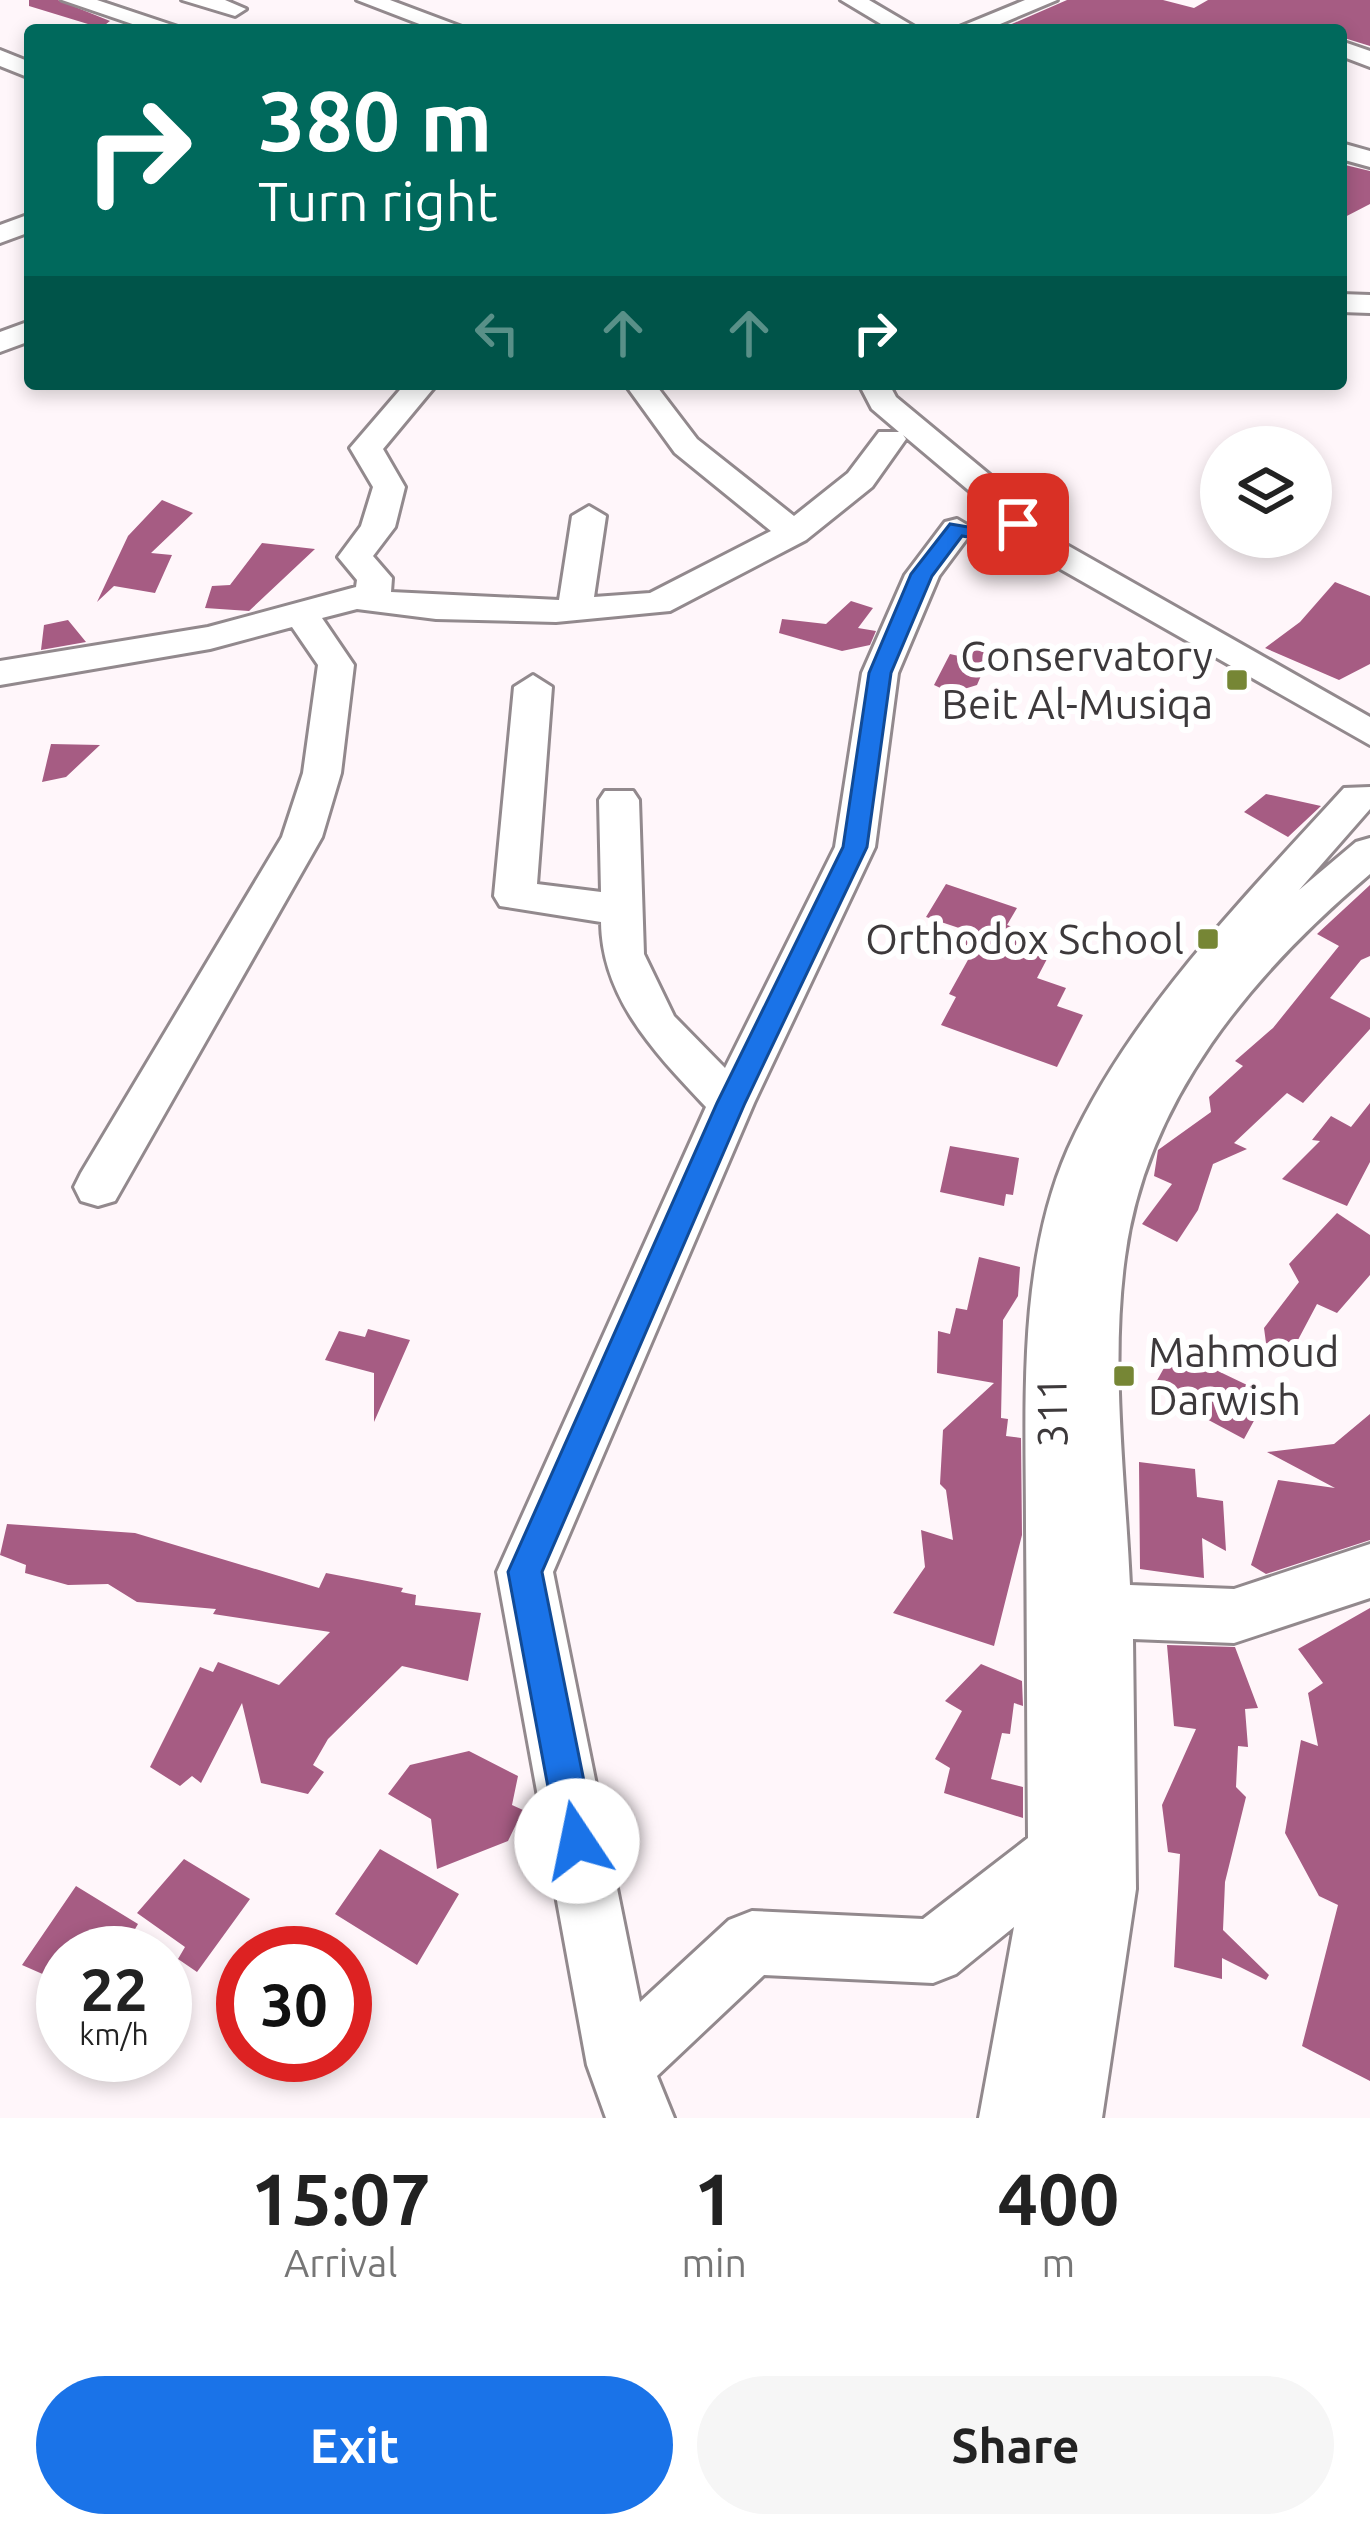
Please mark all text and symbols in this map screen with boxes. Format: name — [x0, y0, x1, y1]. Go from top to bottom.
icon: right — [60, 72, 216, 228]
text: 380 m — [258, 73, 492, 167]
text: Turn right — [258, 171, 498, 231]
icon: left — [464, 300, 530, 366]
icon: ahead — [590, 300, 656, 366]
icon: ahead — [716, 300, 782, 366]
icon: right — [842, 300, 908, 366]
map controls — [1200, 426, 1332, 558]
button: layers — [1200, 426, 1332, 558]
pin — [967, 473, 1069, 575]
icon: arrive — [985, 491, 1051, 557]
place label: Conservatory Beit Al-Musiqa — [941, 632, 1213, 727]
marker: Conservatory Beit Al-Musiqa — [1224, 667, 1250, 693]
place label: Orthodox School — [865, 915, 1184, 962]
marker: Orthodox School — [1195, 926, 1221, 952]
place label: Mahmoud Darwish — [1148, 1328, 1339, 1423]
marker: Mahmoud Darwish — [1111, 1363, 1137, 1389]
street label: 311 — [1027, 1376, 1076, 1448]
position arrow — [514, 1778, 640, 1904]
speed limit sign: 30 — [216, 1926, 372, 2082]
text: 22 — [80, 1955, 148, 2022]
text: km/h — [79, 2017, 149, 2051]
text: 15:07 — [251, 2158, 431, 2239]
text: 1 — [694, 2158, 734, 2239]
text: 400 — [997, 2158, 1119, 2239]
text: Arrival — [284, 2241, 398, 2284]
text: min — [681, 2241, 747, 2284]
text: m — [1042, 2241, 1075, 2284]
button: Exit — [36, 2376, 673, 2514]
button: Share — [697, 2376, 1334, 2514]

